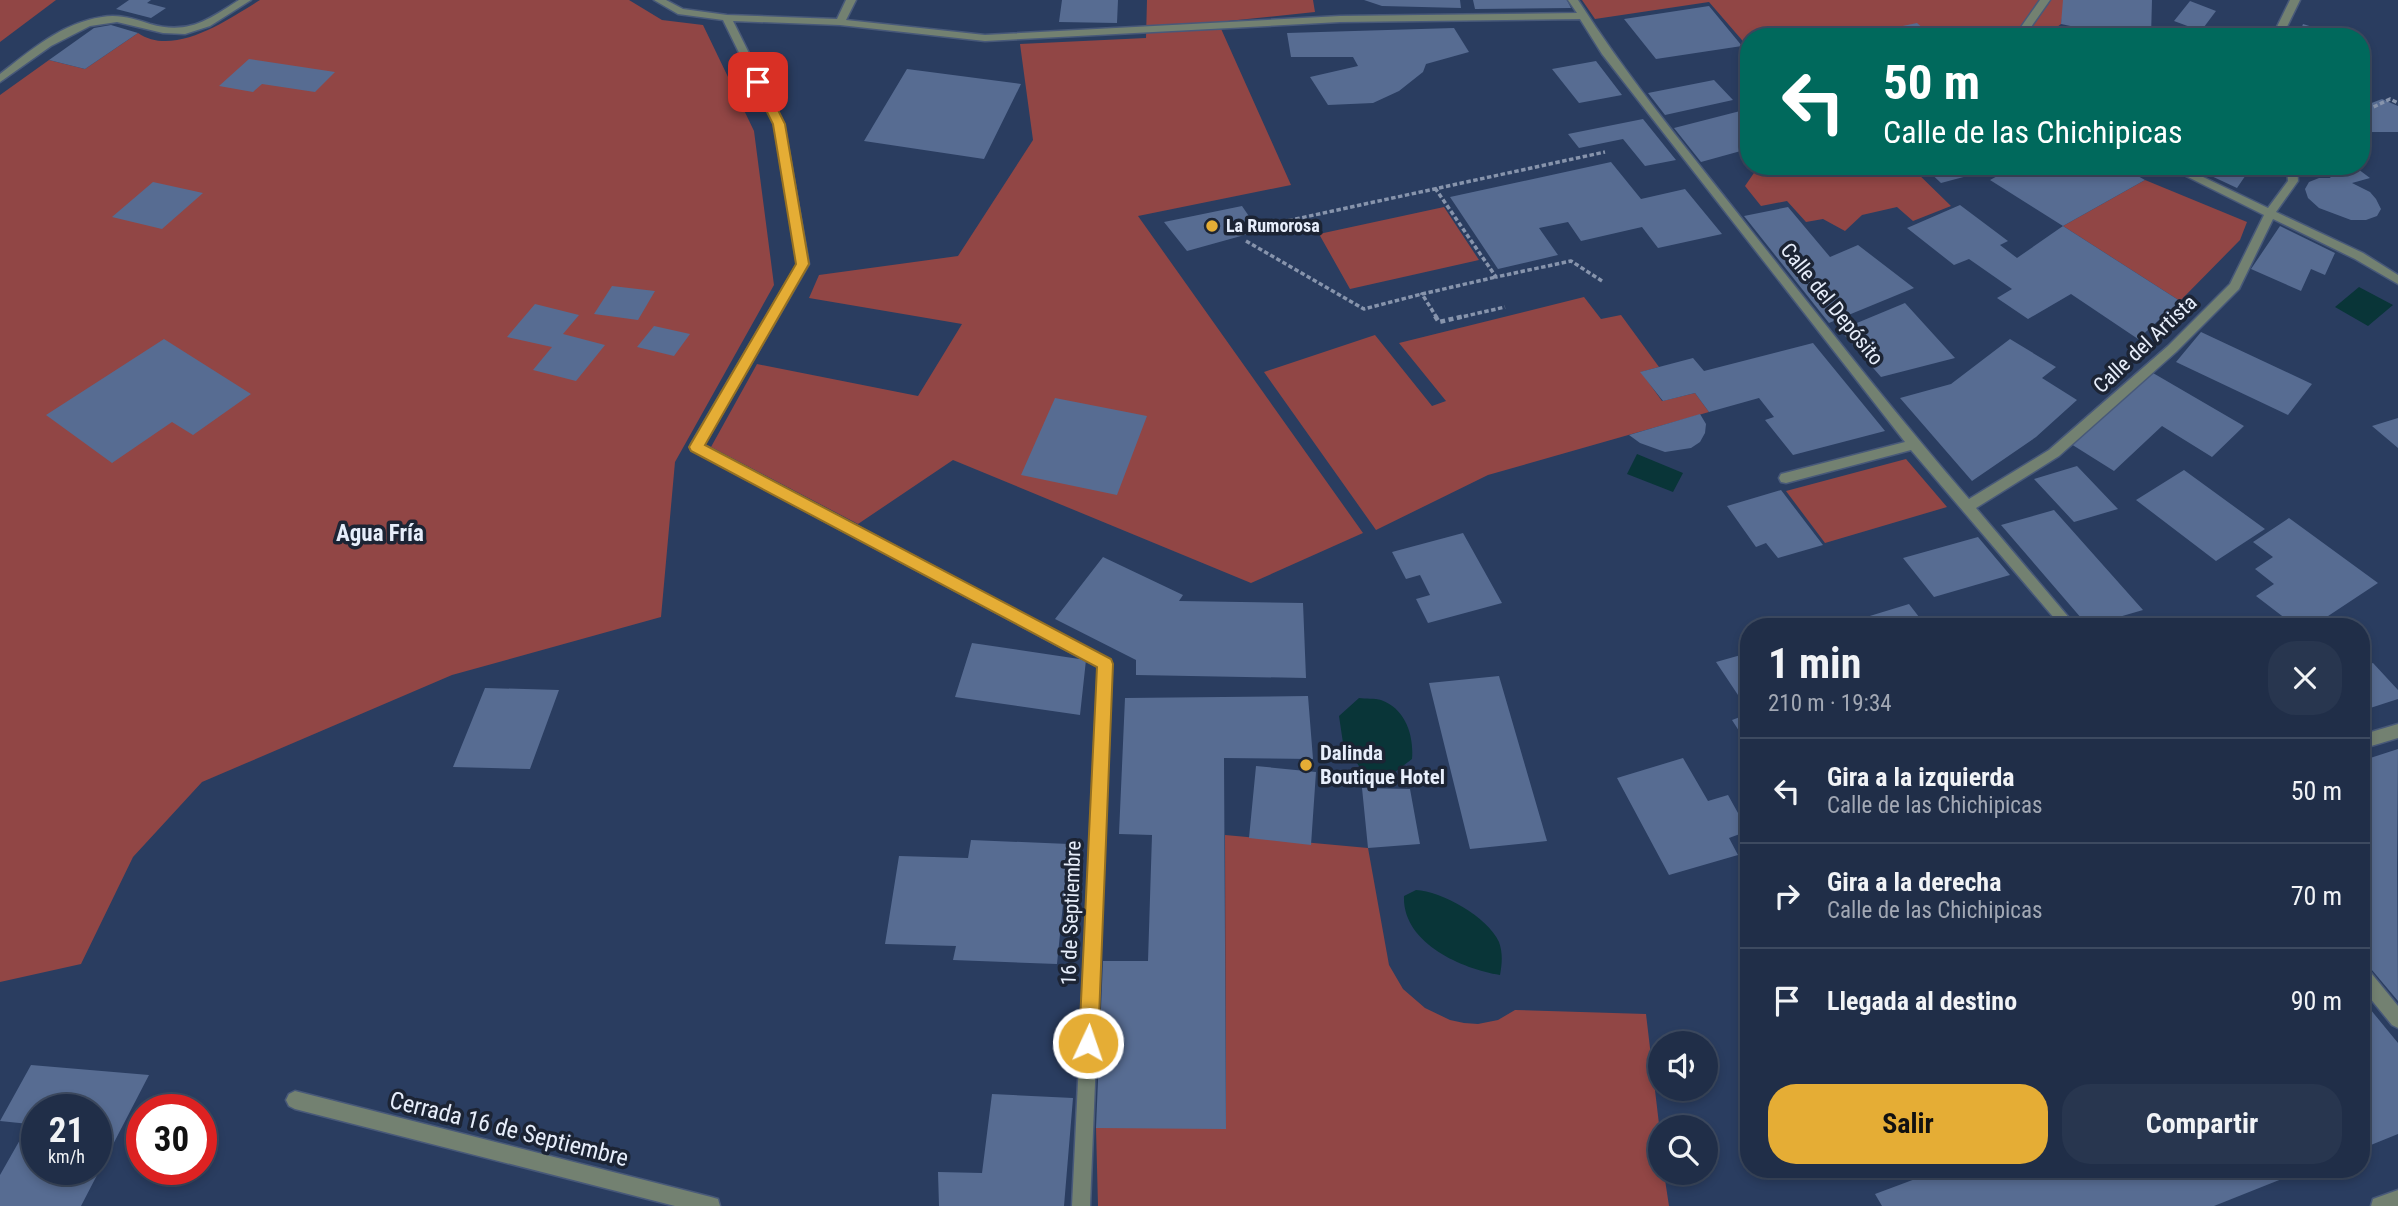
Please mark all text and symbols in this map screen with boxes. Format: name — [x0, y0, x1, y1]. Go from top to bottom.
pin — [728, 52, 788, 112]
text: 50 m — [1883, 54, 1980, 111]
icon: left — [1768, 56, 1859, 147]
icon: arrive — [739, 63, 777, 101]
text: Calle de las Chichipicas — [1883, 113, 2183, 151]
place label: La Rumorosa — [1226, 215, 1320, 236]
marker: La Rumorosa — [1204, 218, 1220, 234]
street label: Calle del Depósito — [1776, 238, 1888, 370]
street label: Calle del Artista — [2089, 290, 2201, 398]
district label: Agua Fría — [336, 520, 424, 547]
text: 1 min — [1768, 639, 1861, 688]
button: close — [2268, 641, 2342, 715]
text: 210 m · 19:34 — [1768, 690, 1892, 717]
place label: Dalinda Boutique Hotel — [1320, 741, 1445, 789]
marker: Dalinda Boutique Hotel — [1298, 757, 1314, 773]
text: Gira a la izquierda — [1827, 762, 2015, 792]
icon: left — [1768, 772, 1806, 810]
text: 50 m — [2291, 776, 2342, 806]
text: Calle de las Chichipicas — [1827, 792, 2042, 819]
street label: 16 de Septiembre — [1056, 840, 1086, 986]
text: Gira a la derecha — [1827, 867, 2001, 897]
icon: right — [1768, 877, 1806, 915]
text: 70 m — [2291, 881, 2342, 911]
text: Calle de las Chichipicas — [1827, 897, 2042, 924]
icon: arrive — [1768, 982, 1806, 1020]
text: Llegada al destino — [1827, 986, 2017, 1016]
text: 90 m — [2291, 986, 2342, 1016]
position arrow — [1051, 1006, 1125, 1080]
map controls — [1648, 1031, 1718, 1185]
button: sound — [1648, 1031, 1718, 1101]
button: Salir — [1768, 1084, 2048, 1164]
button: Compartir — [2062, 1084, 2342, 1164]
street label: Cerrada 16 de Septiembre — [387, 1086, 631, 1172]
speed limit sign: 30 — [126, 1094, 217, 1185]
text: 21 — [49, 1110, 84, 1151]
button: search — [1648, 1115, 1718, 1185]
text: km/h — [48, 1146, 85, 1167]

